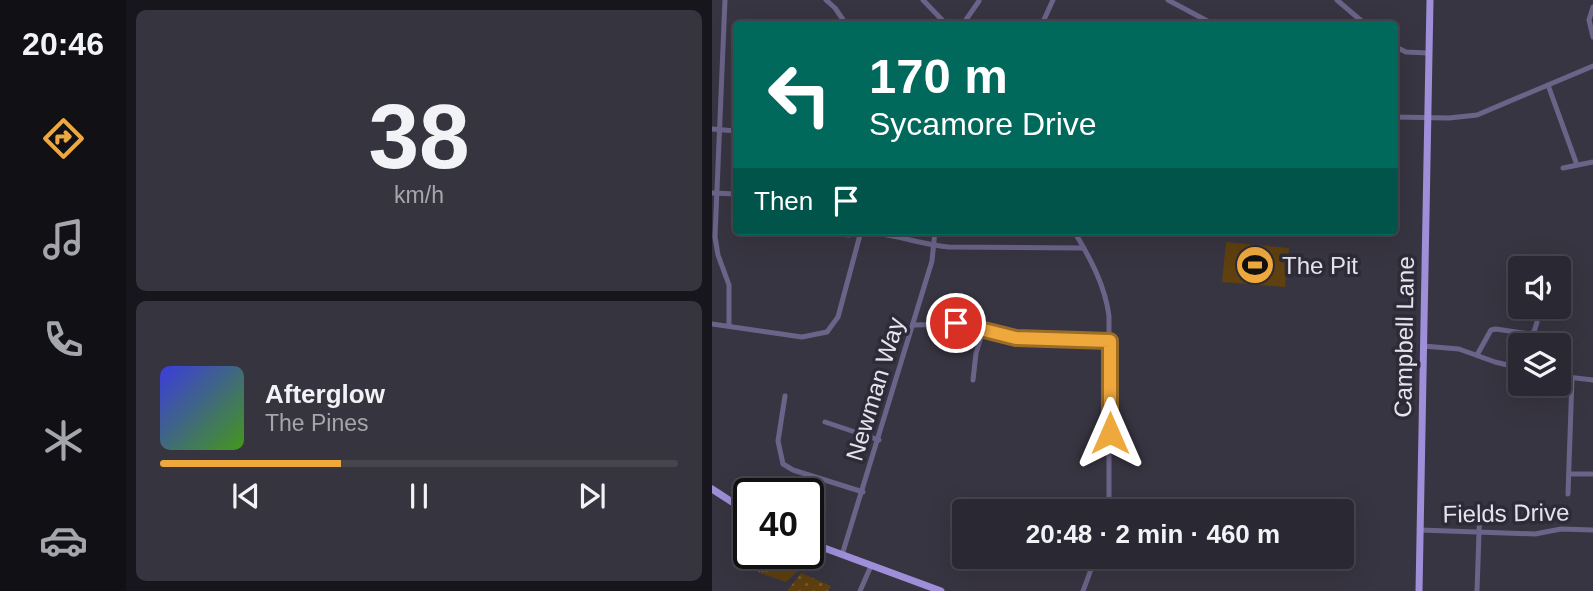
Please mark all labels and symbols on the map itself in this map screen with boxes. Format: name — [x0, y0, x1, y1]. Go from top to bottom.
sports icon: The Pit — [1234, 244, 1276, 286]
place label: The Pit — [1282, 252, 1358, 279]
street label: Campbell Lane — [1389, 256, 1419, 418]
pin — [926, 293, 986, 353]
street label: Newman Way — [840, 314, 910, 464]
position arrow — [1073, 396, 1147, 470]
speed limit sign: 40 — [733, 478, 824, 569]
street label: Fields Drive — [1442, 498, 1570, 528]

